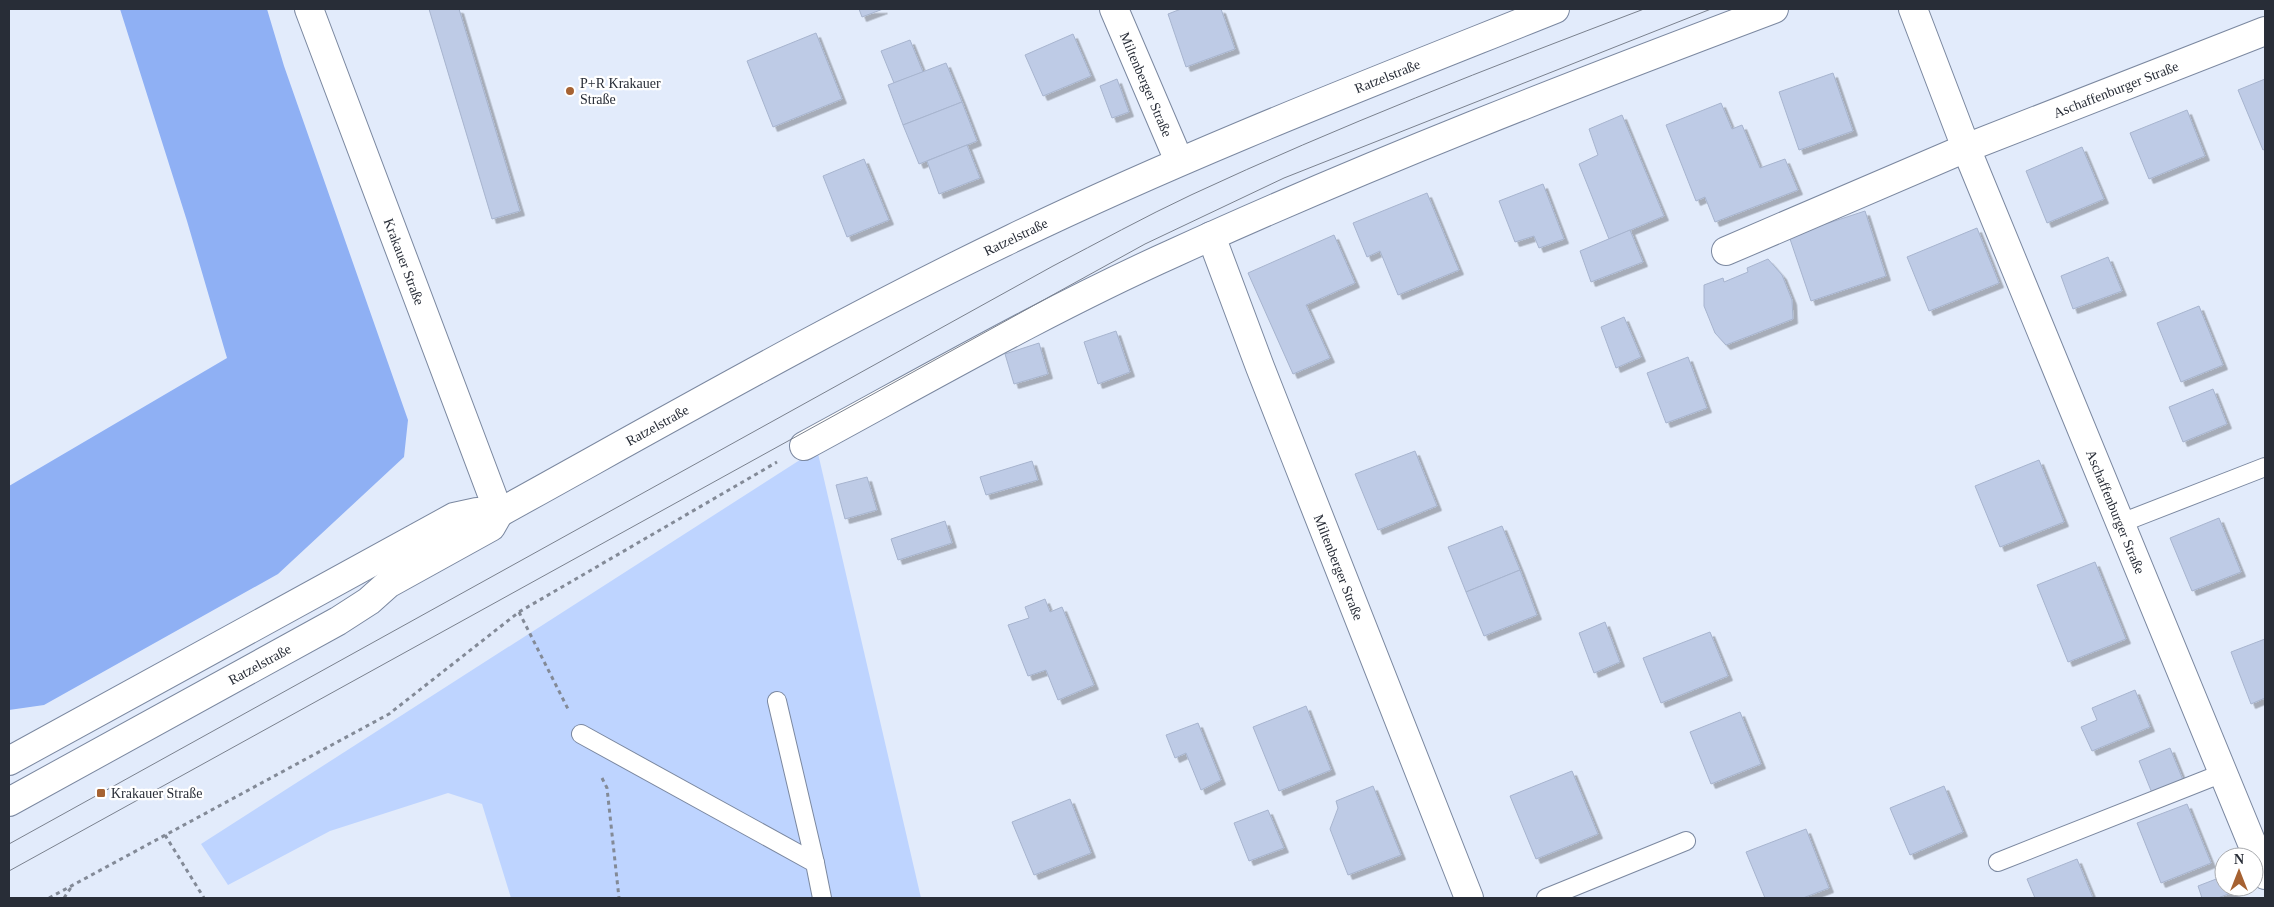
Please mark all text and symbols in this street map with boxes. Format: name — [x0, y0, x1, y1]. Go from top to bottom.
street label: Miltenberger Straße — [1117, 30, 1175, 139]
street label: Ratzelstraße — [1352, 56, 1422, 96]
street label: Aschaffenburger Straße — [2051, 58, 2180, 121]
place label: P+R Krakauer Straße — [580, 76, 661, 107]
marker: P+R Krakauer Straße — [564, 85, 576, 97]
street label: Ratzelstraße — [981, 215, 1050, 259]
street label: Krakauer Straße — [381, 216, 427, 307]
street label: Ratzelstraße — [623, 402, 691, 448]
street label: Aschaffenburger Straße — [2083, 447, 2148, 576]
street label: Miltenberger Straße — [1311, 512, 1366, 622]
street label: Ratzelstraße — [226, 641, 294, 687]
place label: Krakauer Straße — [111, 786, 202, 801]
marker: Krakauer Straße — [95, 787, 107, 799]
north arrow — [2214, 847, 2264, 897]
text: N — [2234, 852, 2244, 867]

